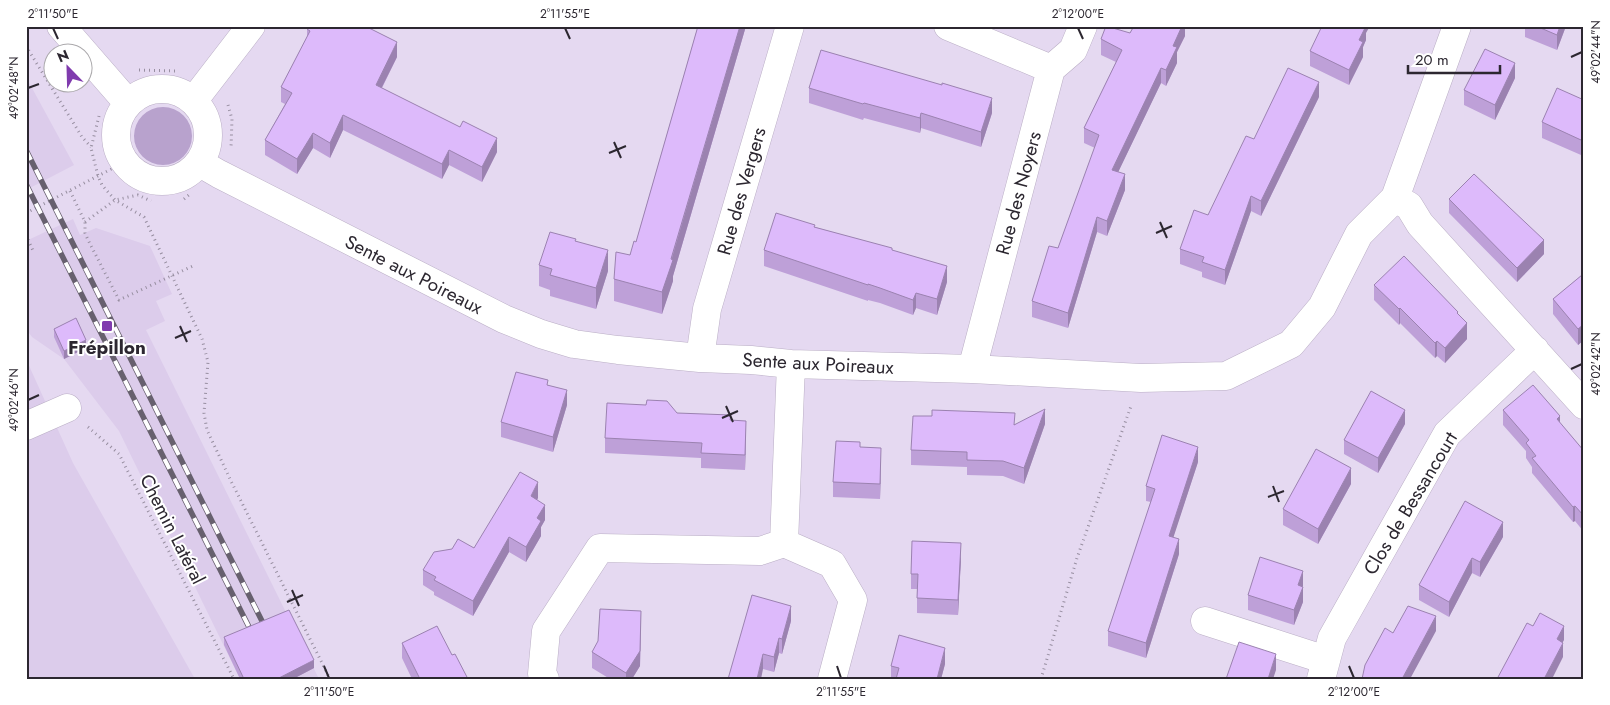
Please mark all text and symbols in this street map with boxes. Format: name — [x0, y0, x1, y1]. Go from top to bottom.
text: 2°11'50"E — [28, 5, 78, 23]
text: 2°11'55"E — [540, 5, 590, 23]
text: 2°12'00"E — [1052, 5, 1104, 23]
text: 49°02'44"N — [1587, 20, 1605, 84]
north arrow — [42, 42, 92, 92]
scale bar — [1408, 42, 1500, 74]
text: N — [54, 45, 72, 67]
text: 20 m — [1415, 49, 1449, 71]
text: 49°02'48"N — [5, 56, 23, 120]
street label: Rue des Vergers — [710, 124, 773, 258]
street label: Rue des Noyers — [989, 128, 1048, 258]
street label: Sente aux Poireaux — [340, 228, 487, 321]
marker: Frépillon — [100, 319, 114, 333]
text: 49°02'42"N — [1587, 332, 1605, 396]
place label: Frépillon — [68, 334, 146, 361]
street label: Sente aux Poireaux — [742, 346, 894, 381]
text: 49°02'46"N — [5, 368, 23, 432]
street label: Clos de Bessancourt — [1357, 426, 1464, 580]
street label: Chemin Latéral — [133, 470, 212, 589]
text: 2°11'50"E — [304, 683, 354, 701]
text: 2°11'55"E — [816, 683, 866, 701]
text: 2°12'00"E — [1328, 683, 1380, 701]

